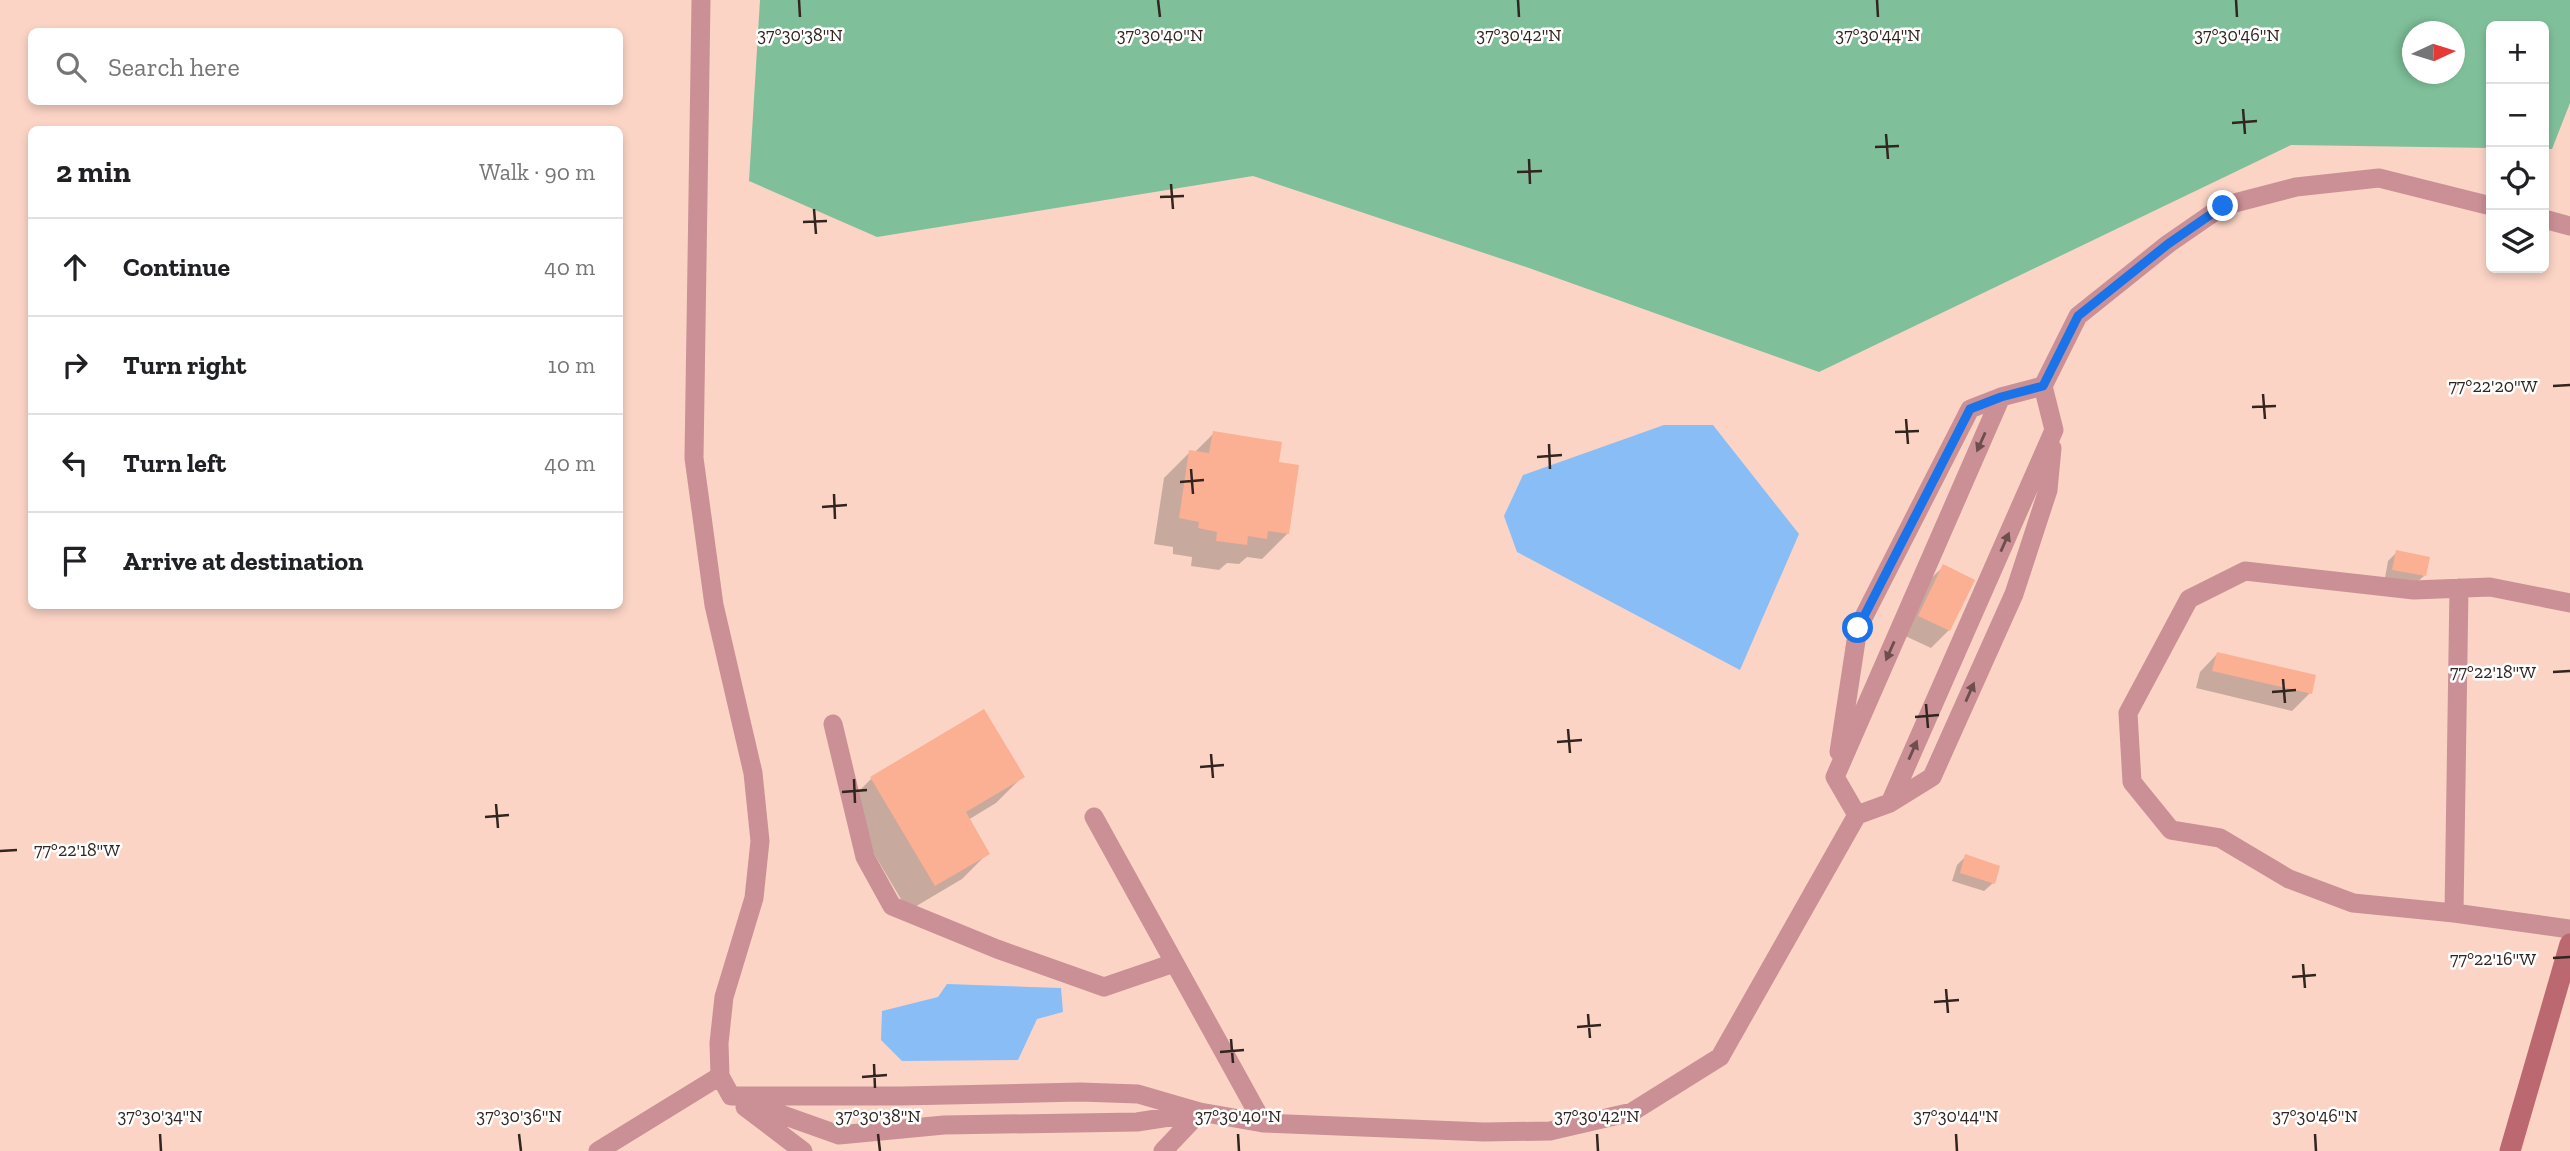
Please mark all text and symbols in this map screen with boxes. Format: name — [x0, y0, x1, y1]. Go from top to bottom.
north arrow — [2402, 21, 2465, 84]
map controls — [2486, 21, 2549, 273]
button: + — [2486, 21, 2549, 84]
text: 37°30'38"N — [757, 24, 843, 46]
text: 37°30'40"N — [1117, 24, 1203, 46]
text: 37°30'42"N — [1476, 24, 1562, 46]
text: 37°30'44"N — [1835, 24, 1921, 46]
text: 37°30'46"N — [2194, 24, 2280, 46]
search box — [28, 28, 623, 105]
icon: search — [52, 48, 90, 86]
text: Search here — [108, 51, 240, 83]
button: − — [2486, 84, 2549, 147]
button: locate — [2486, 147, 2549, 210]
text: 2 min — [56, 154, 131, 190]
text: Walk · 90 m — [479, 158, 595, 186]
route end — [2207, 190, 2238, 221]
button: layers — [2486, 210, 2549, 273]
icon: ahead — [56, 248, 94, 286]
text: Continue — [123, 251, 230, 283]
text: 40 m — [544, 253, 595, 281]
icon: right — [56, 346, 94, 384]
text: Turn right — [123, 349, 246, 381]
text: 10 m — [548, 351, 595, 379]
text: 77°22'20"W — [2448, 375, 2538, 397]
one-way arrow — [1975, 432, 1986, 453]
icon: left — [56, 444, 94, 482]
text: Turn left — [123, 447, 226, 479]
text: 40 m — [544, 449, 595, 477]
one-way arrow — [1999, 532, 2011, 552]
icon: arrive — [56, 542, 94, 580]
text: Arrive at destination — [123, 545, 363, 577]
route start — [1842, 612, 1873, 643]
one-way arrow — [1884, 641, 1896, 661]
text: 77°22'18"W — [2450, 661, 2536, 683]
one-way arrow — [1964, 682, 1976, 702]
one-way arrow — [1907, 740, 1919, 760]
text: 77°22'18"W — [34, 839, 120, 861]
text: 77°22'16"W — [2450, 948, 2536, 970]
text: 37°30'34"N — [117, 1105, 203, 1127]
text: 37°30'36"N — [476, 1105, 562, 1127]
text: 37°30'38"N — [835, 1105, 921, 1127]
text: 37°30'40"N — [1195, 1105, 1281, 1127]
text: 37°30'42"N — [1554, 1105, 1640, 1127]
text: 37°30'44"N — [1913, 1105, 1999, 1127]
text: 37°30'46"N — [2272, 1105, 2358, 1127]

